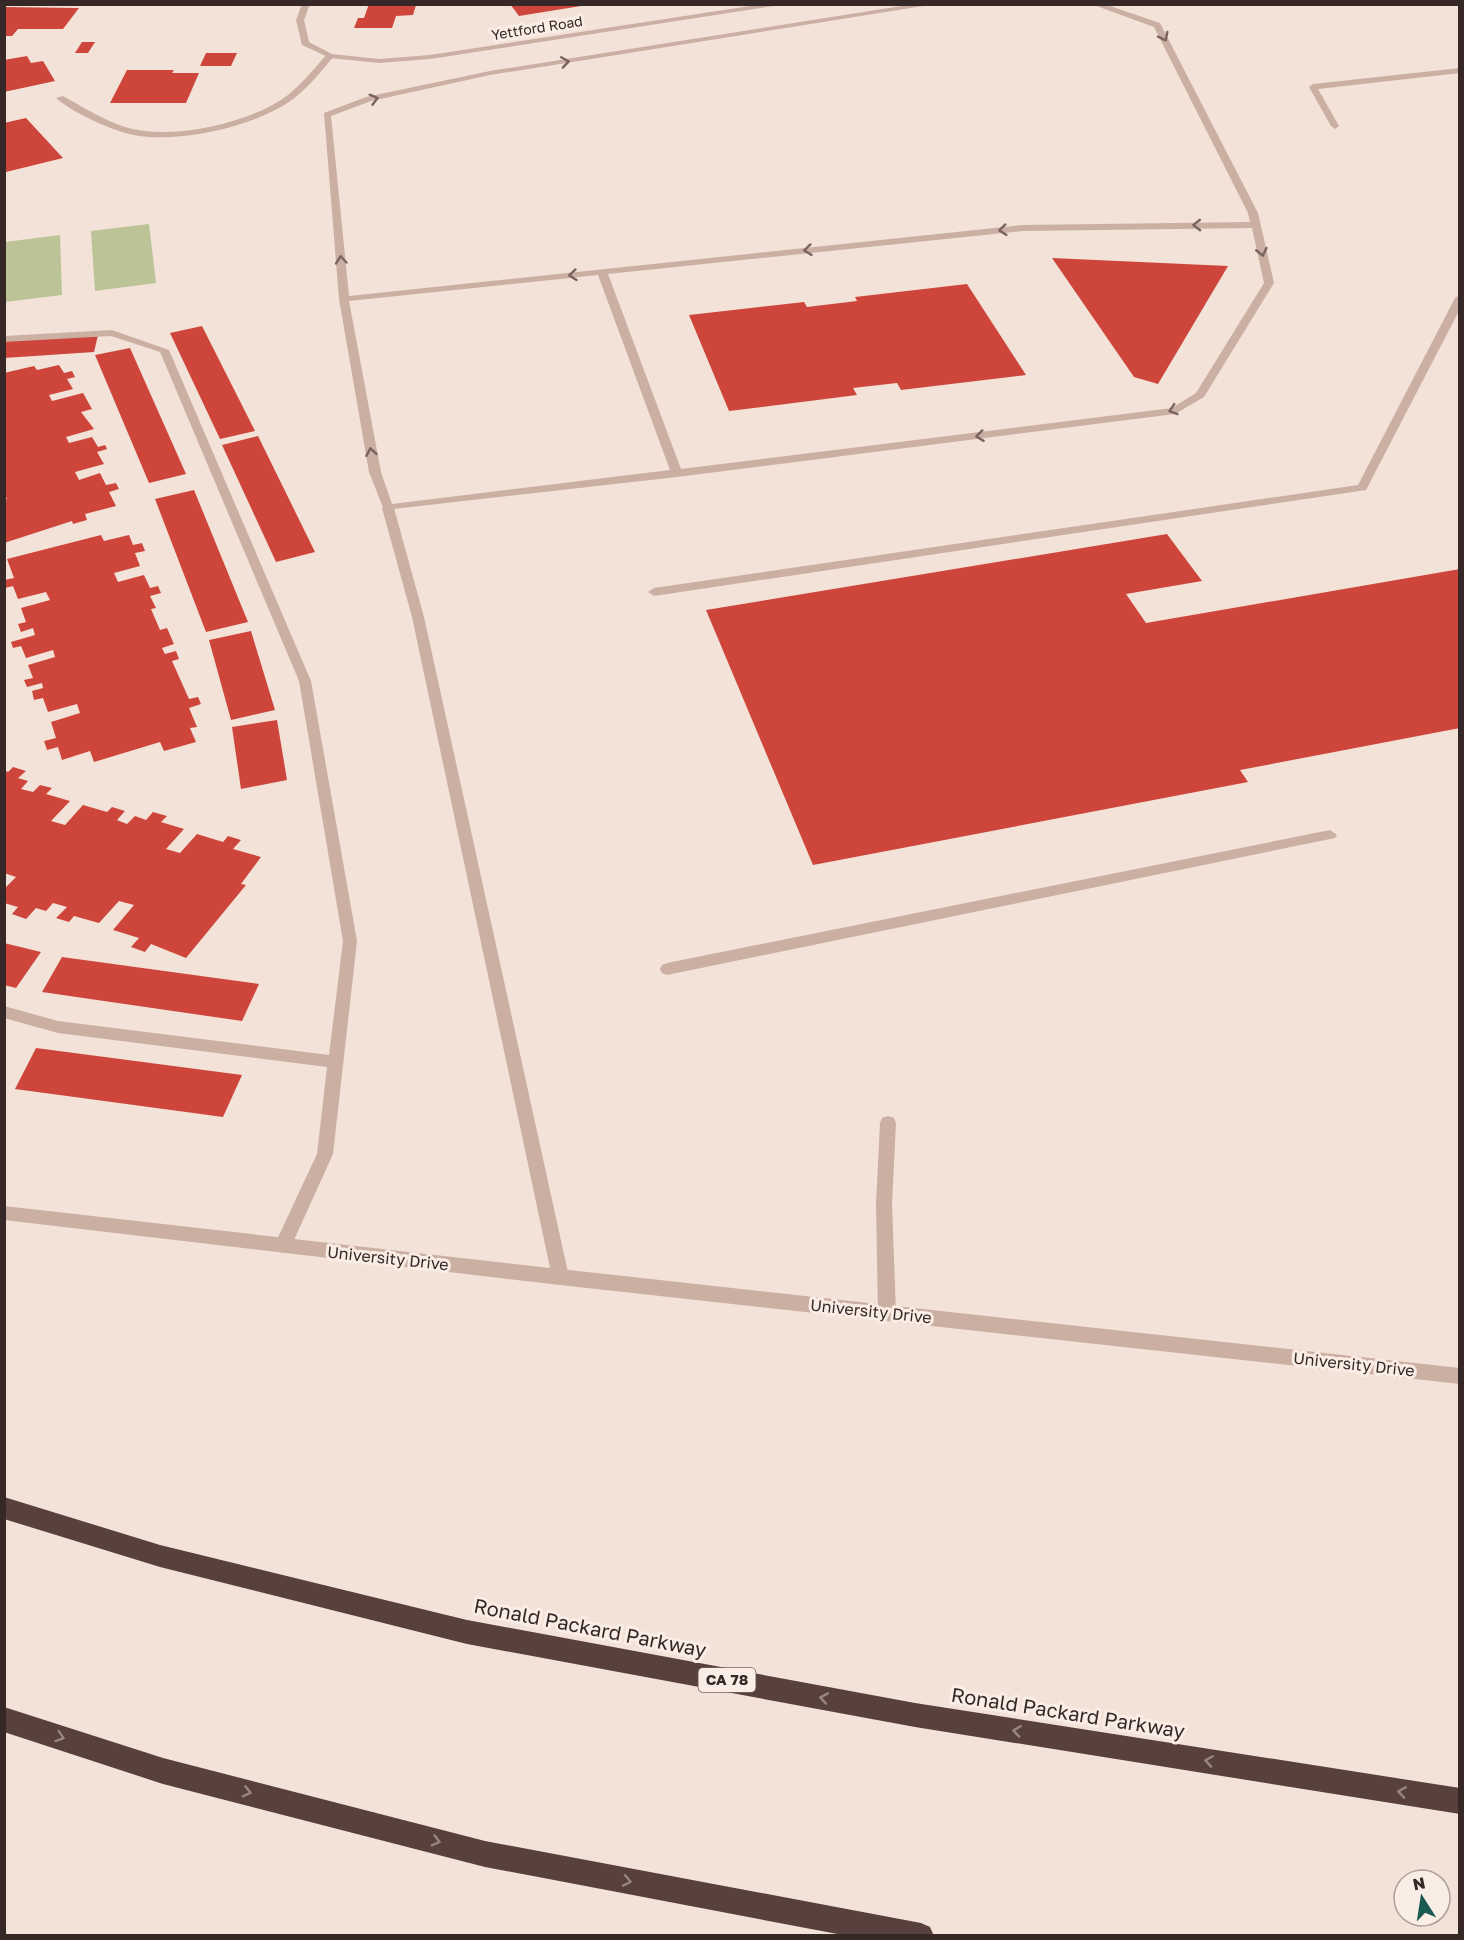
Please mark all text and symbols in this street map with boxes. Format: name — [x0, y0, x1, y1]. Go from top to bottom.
street label: Yettford Road — [490, 12, 584, 43]
one-way arrow — [1156, 31, 1168, 42]
one-way arrow — [560, 56, 569, 68]
one-way arrow — [368, 93, 378, 106]
one-way arrow — [1193, 219, 1202, 232]
one-way arrow — [998, 223, 1007, 236]
one-way arrow — [804, 243, 813, 256]
one-way arrow — [1255, 246, 1268, 256]
one-way arrow — [335, 255, 348, 264]
one-way arrow — [568, 268, 577, 281]
one-way arrow — [1168, 403, 1179, 415]
one-way arrow — [975, 429, 985, 442]
one-way arrow — [366, 448, 378, 457]
street label: University Drive — [326, 1242, 450, 1274]
street label: University Drive — [809, 1295, 933, 1327]
street label: University Drive — [1292, 1348, 1416, 1380]
street label: Ronald Packard Parkway — [472, 1593, 708, 1661]
road number: CA 78 — [698, 1668, 756, 1692]
street label: Ronald Packard Parkway — [950, 1682, 1187, 1742]
one-way arrow — [820, 1692, 830, 1705]
one-way arrow — [1012, 1725, 1021, 1737]
one-way arrow — [54, 1730, 65, 1742]
one-way arrow — [1205, 1756, 1214, 1768]
one-way arrow — [242, 1785, 252, 1798]
one-way arrow — [1397, 1786, 1407, 1799]
one-way arrow — [431, 1834, 441, 1847]
north arrow — [1392, 1868, 1452, 1928]
text: N — [1411, 1872, 1427, 1894]
one-way arrow — [621, 1874, 631, 1887]

